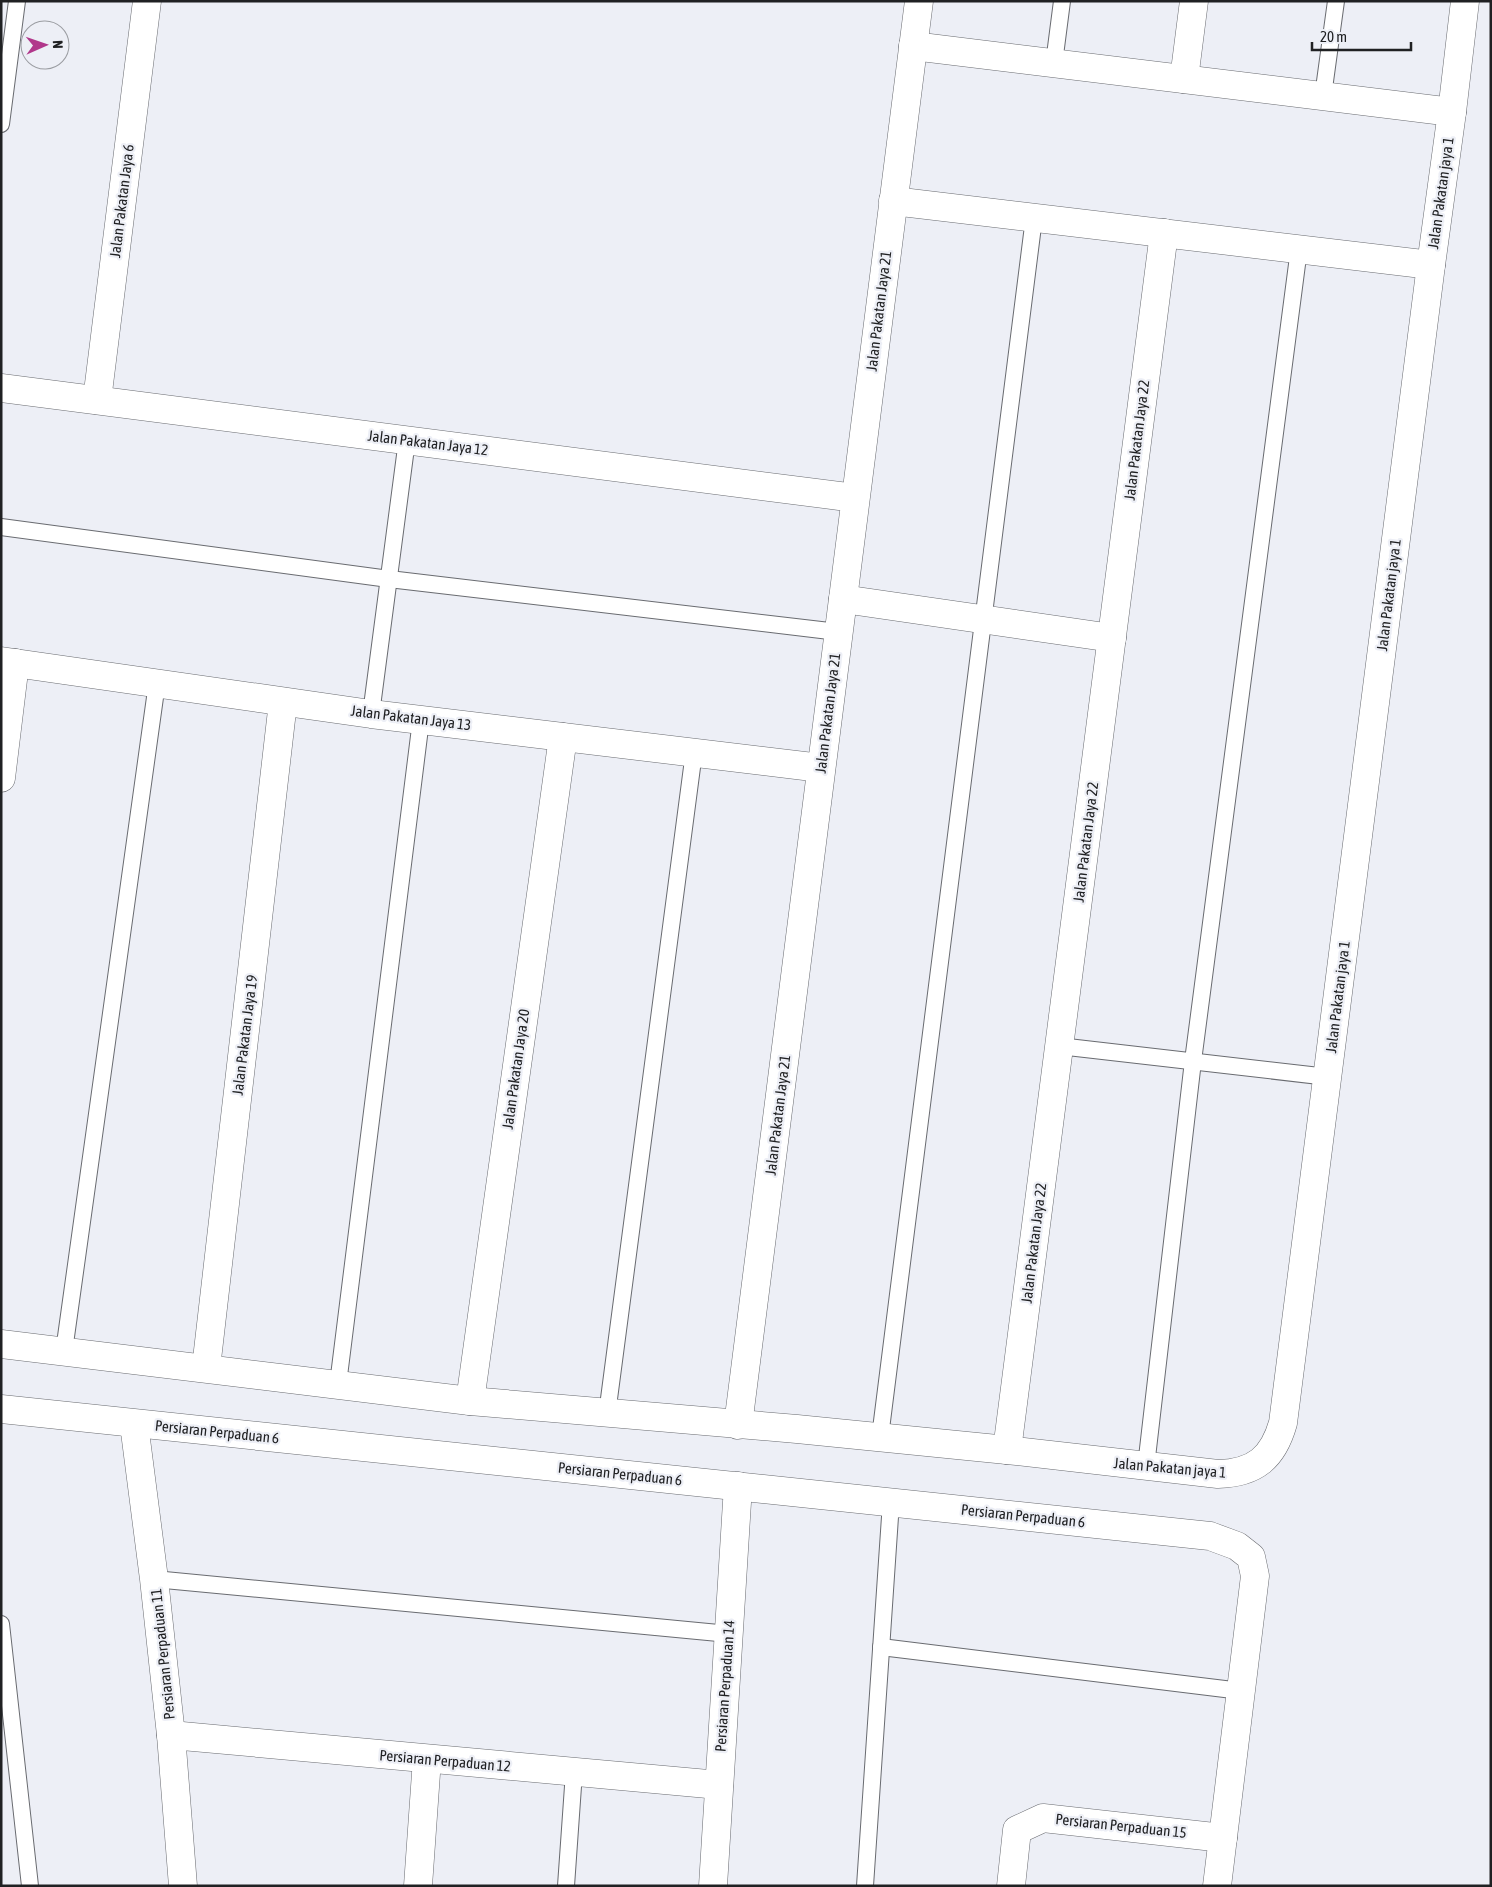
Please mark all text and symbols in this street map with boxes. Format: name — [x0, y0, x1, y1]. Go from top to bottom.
north arrow — [20, 20, 70, 70]
scale bar — [1312, 20, 1411, 52]
text: 20 m — [1320, 28, 1347, 45]
text: N — [50, 40, 66, 49]
street label: Jalan Pakatan jaya 1 — [1424, 136, 1457, 250]
street label: Jalan Pakatan Jaya 6 — [106, 143, 137, 259]
street label: Jalan Pakatan Jaya 21 — [863, 250, 894, 372]
street label: Jalan Pakatan Jaya 22 — [1121, 379, 1152, 501]
street label: Jalan Pakatan Jaya 12 — [367, 427, 489, 458]
street label: Jalan Pakatan jaya 1 — [1373, 538, 1404, 652]
street label: Jalan Pakatan Jaya 21 — [812, 652, 843, 774]
street label: Jalan Pakatan Jaya 13 — [350, 702, 472, 733]
street label: Jalan Pakatan Jaya 22 — [1070, 781, 1101, 903]
street label: Jalan Pakatan jaya 1 — [1322, 940, 1353, 1054]
street label: Jalan Pakatan Jaya 19 — [229, 974, 260, 1096]
street label: Jalan Pakatan Jaya 20 — [499, 1008, 532, 1130]
street label: Jalan Pakatan Jaya 21 — [762, 1054, 793, 1176]
street label: Jalan Pakatan Jaya 22 — [1018, 1182, 1049, 1304]
street label: Persiaran Perpaduan 6 — [154, 1417, 280, 1446]
street label: Jalan Pakatan jaya 1 — [1113, 1454, 1227, 1481]
street label: Persiaran Perpaduan 6 — [557, 1459, 683, 1488]
street label: Persiaran Perpaduan 6 — [960, 1501, 1086, 1530]
street label: Persiaran Perpaduan 11 — [147, 1588, 178, 1721]
street label: Persiaran Perpaduan 14 — [711, 1620, 738, 1752]
street label: Persiaran Perpaduan 12 — [379, 1746, 511, 1775]
street label: Persiaran Perpaduan 15 — [1055, 1810, 1188, 1841]

